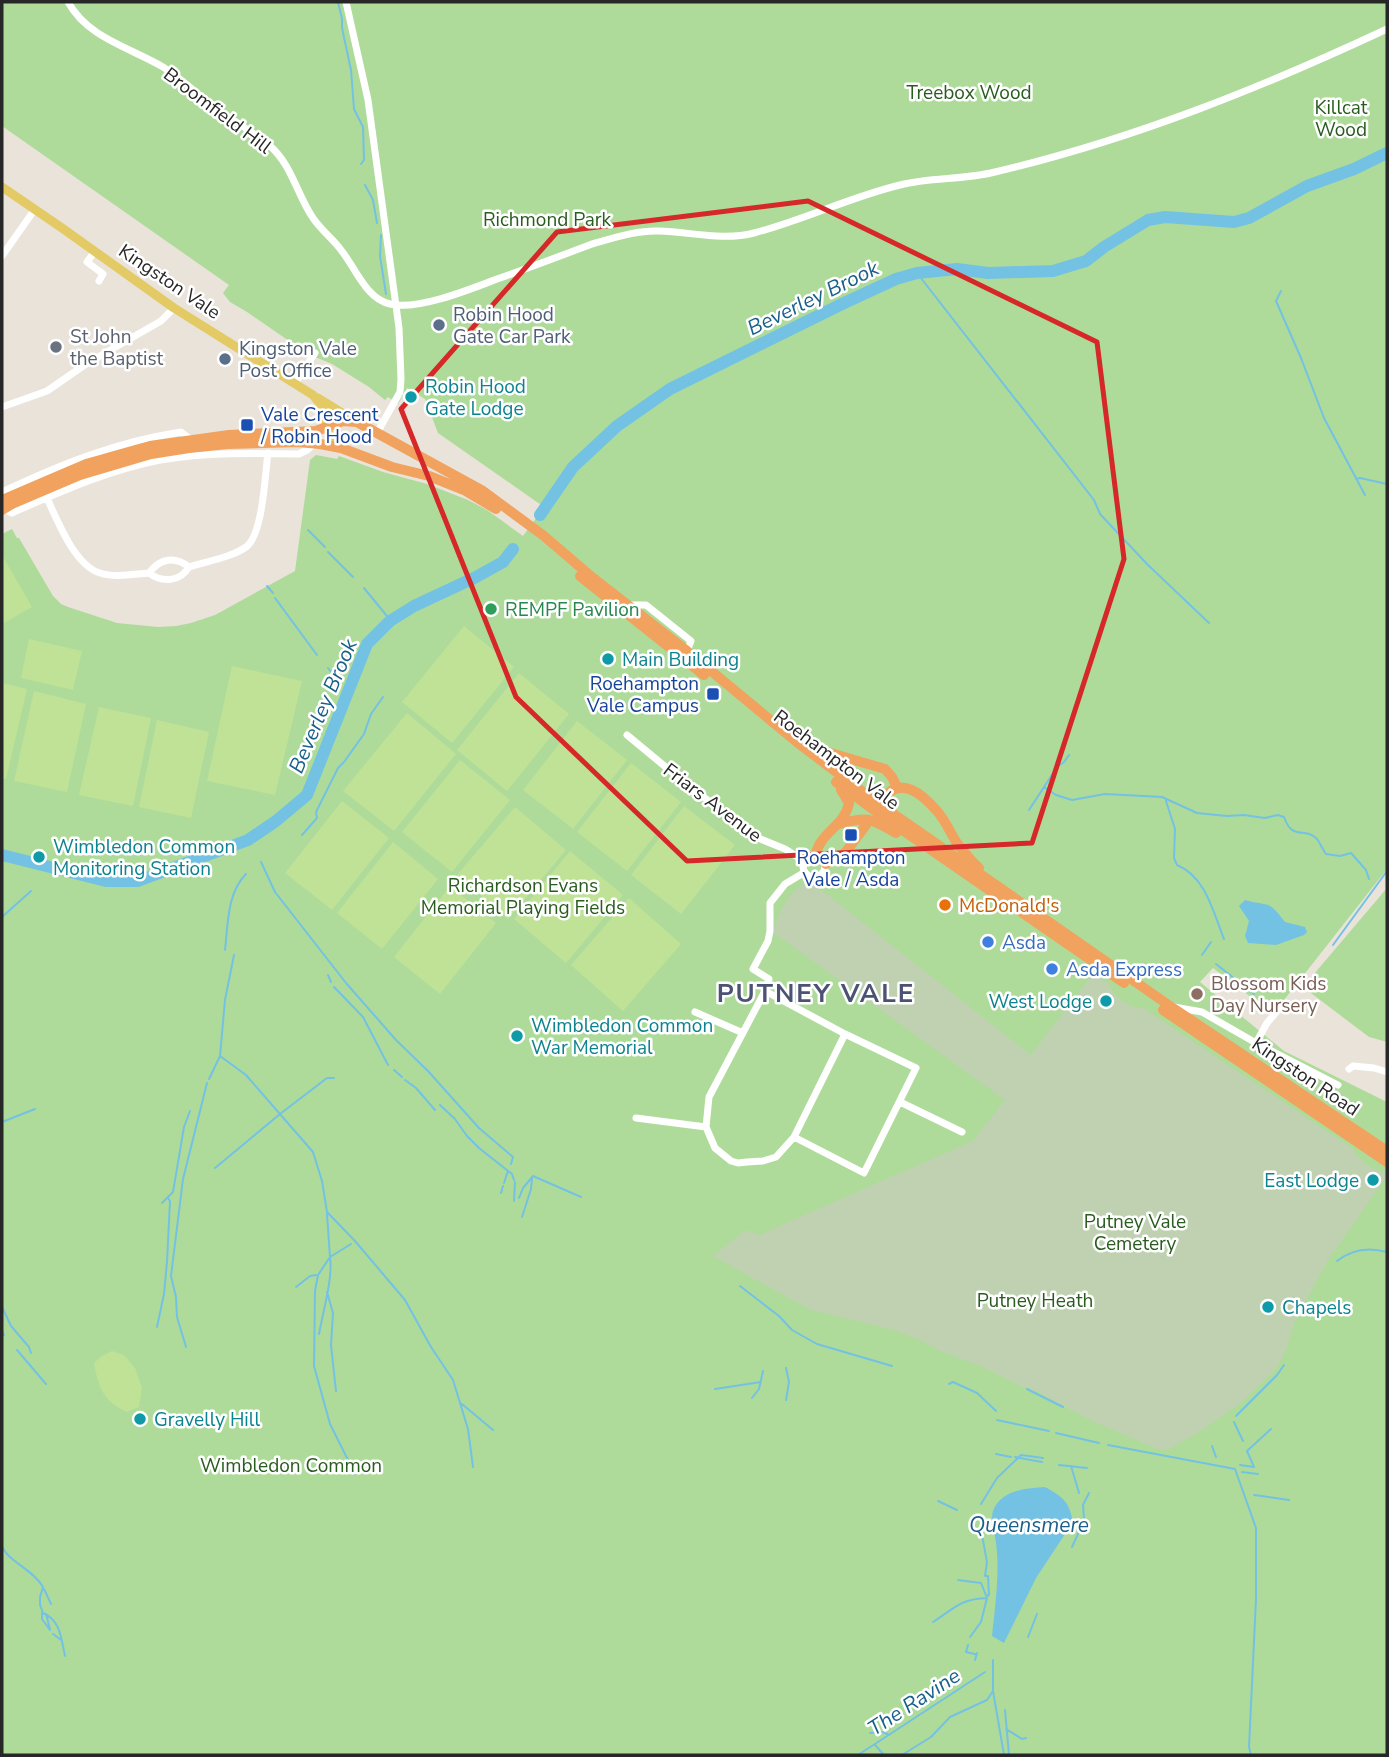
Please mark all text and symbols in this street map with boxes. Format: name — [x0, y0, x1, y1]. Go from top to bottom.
street label: Broomfield Hill — [158, 62, 277, 160]
park label: Treebox Wood — [906, 80, 1032, 106]
park label: Killcat Wood — [1315, 95, 1368, 143]
park label: Richmond Park — [483, 207, 612, 233]
street label: Kingston Vale — [113, 238, 226, 326]
water label: Beverley Brook — [742, 254, 884, 342]
place label: Robin Hood Gate Car Park — [453, 302, 571, 350]
marker: Robin Hood Gate Car Park — [431, 317, 447, 333]
place label: St John the Baptist — [70, 324, 163, 372]
place label: Kingston Vale Post Office — [239, 336, 357, 384]
marker: St John the Baptist — [48, 339, 64, 355]
marker: Kingston Vale Post Office — [217, 351, 233, 367]
place label: Robin Hood Gate Lodge — [425, 374, 526, 422]
marker: Robin Hood Gate Lodge — [403, 389, 419, 405]
place label: Vale Crescent / Robin Hood — [260, 402, 379, 450]
marker: Vale Crescent / Robin Hood — [239, 417, 255, 433]
place label: REMPF Pavilion — [505, 597, 639, 623]
marker: REMPF Pavilion — [483, 601, 499, 617]
water label: Beverley Brook — [282, 634, 364, 777]
place label: Main Building — [622, 647, 739, 673]
marker: Main Building — [600, 651, 616, 667]
place label: Roehampton Vale Campus — [586, 671, 699, 719]
marker: Roehampton Vale Campus — [705, 686, 721, 702]
street label: Roehampton Vale — [768, 704, 905, 816]
street label: Friars Avenue — [658, 757, 767, 848]
marker: Roehampton Vale / Asda — [843, 827, 859, 843]
place label: Wimbledon Common Monitoring Station — [53, 834, 235, 882]
place label: Roehampton Vale / Asda — [796, 845, 906, 893]
marker: Wimbledon Common Monitoring Station — [31, 849, 47, 865]
park label: Richardson Evans Memorial Playing Fields — [421, 873, 625, 921]
place label: McDonald's — [959, 893, 1060, 919]
marker: McDonald's — [937, 897, 953, 913]
place label: Asda — [1002, 930, 1046, 956]
marker: Asda — [980, 934, 996, 950]
place label: Asda Express — [1066, 957, 1182, 983]
marker: Asda Express — [1044, 961, 1060, 977]
place label: Blossom Kids Day Nursery — [1211, 971, 1326, 1019]
district label: PUTNEY VALE — [717, 976, 915, 1011]
marker: Blossom Kids Day Nursery — [1189, 986, 1205, 1002]
place label: West Lodge — [988, 989, 1092, 1015]
marker: West Lodge — [1098, 993, 1114, 1009]
place label: Wimbledon Common War Memorial — [531, 1013, 713, 1061]
marker: Wimbledon Common War Memorial — [509, 1028, 525, 1044]
street label: Kingston Road — [1247, 1031, 1364, 1122]
place label: East Lodge — [1264, 1168, 1359, 1194]
marker: East Lodge — [1365, 1172, 1381, 1188]
park label: Putney Vale Cemetery — [1084, 1209, 1186, 1257]
park label: Putney Heath — [977, 1288, 1093, 1314]
place label: Chapels — [1282, 1295, 1352, 1321]
marker: Chapels — [1260, 1299, 1276, 1315]
place label: Gravelly Hill — [154, 1407, 260, 1433]
marker: Gravelly Hill — [132, 1411, 148, 1427]
park label: Wimbledon Common — [200, 1453, 382, 1479]
water label: Queensmere — [969, 1511, 1089, 1539]
water label: The Ravine — [862, 1662, 966, 1742]

